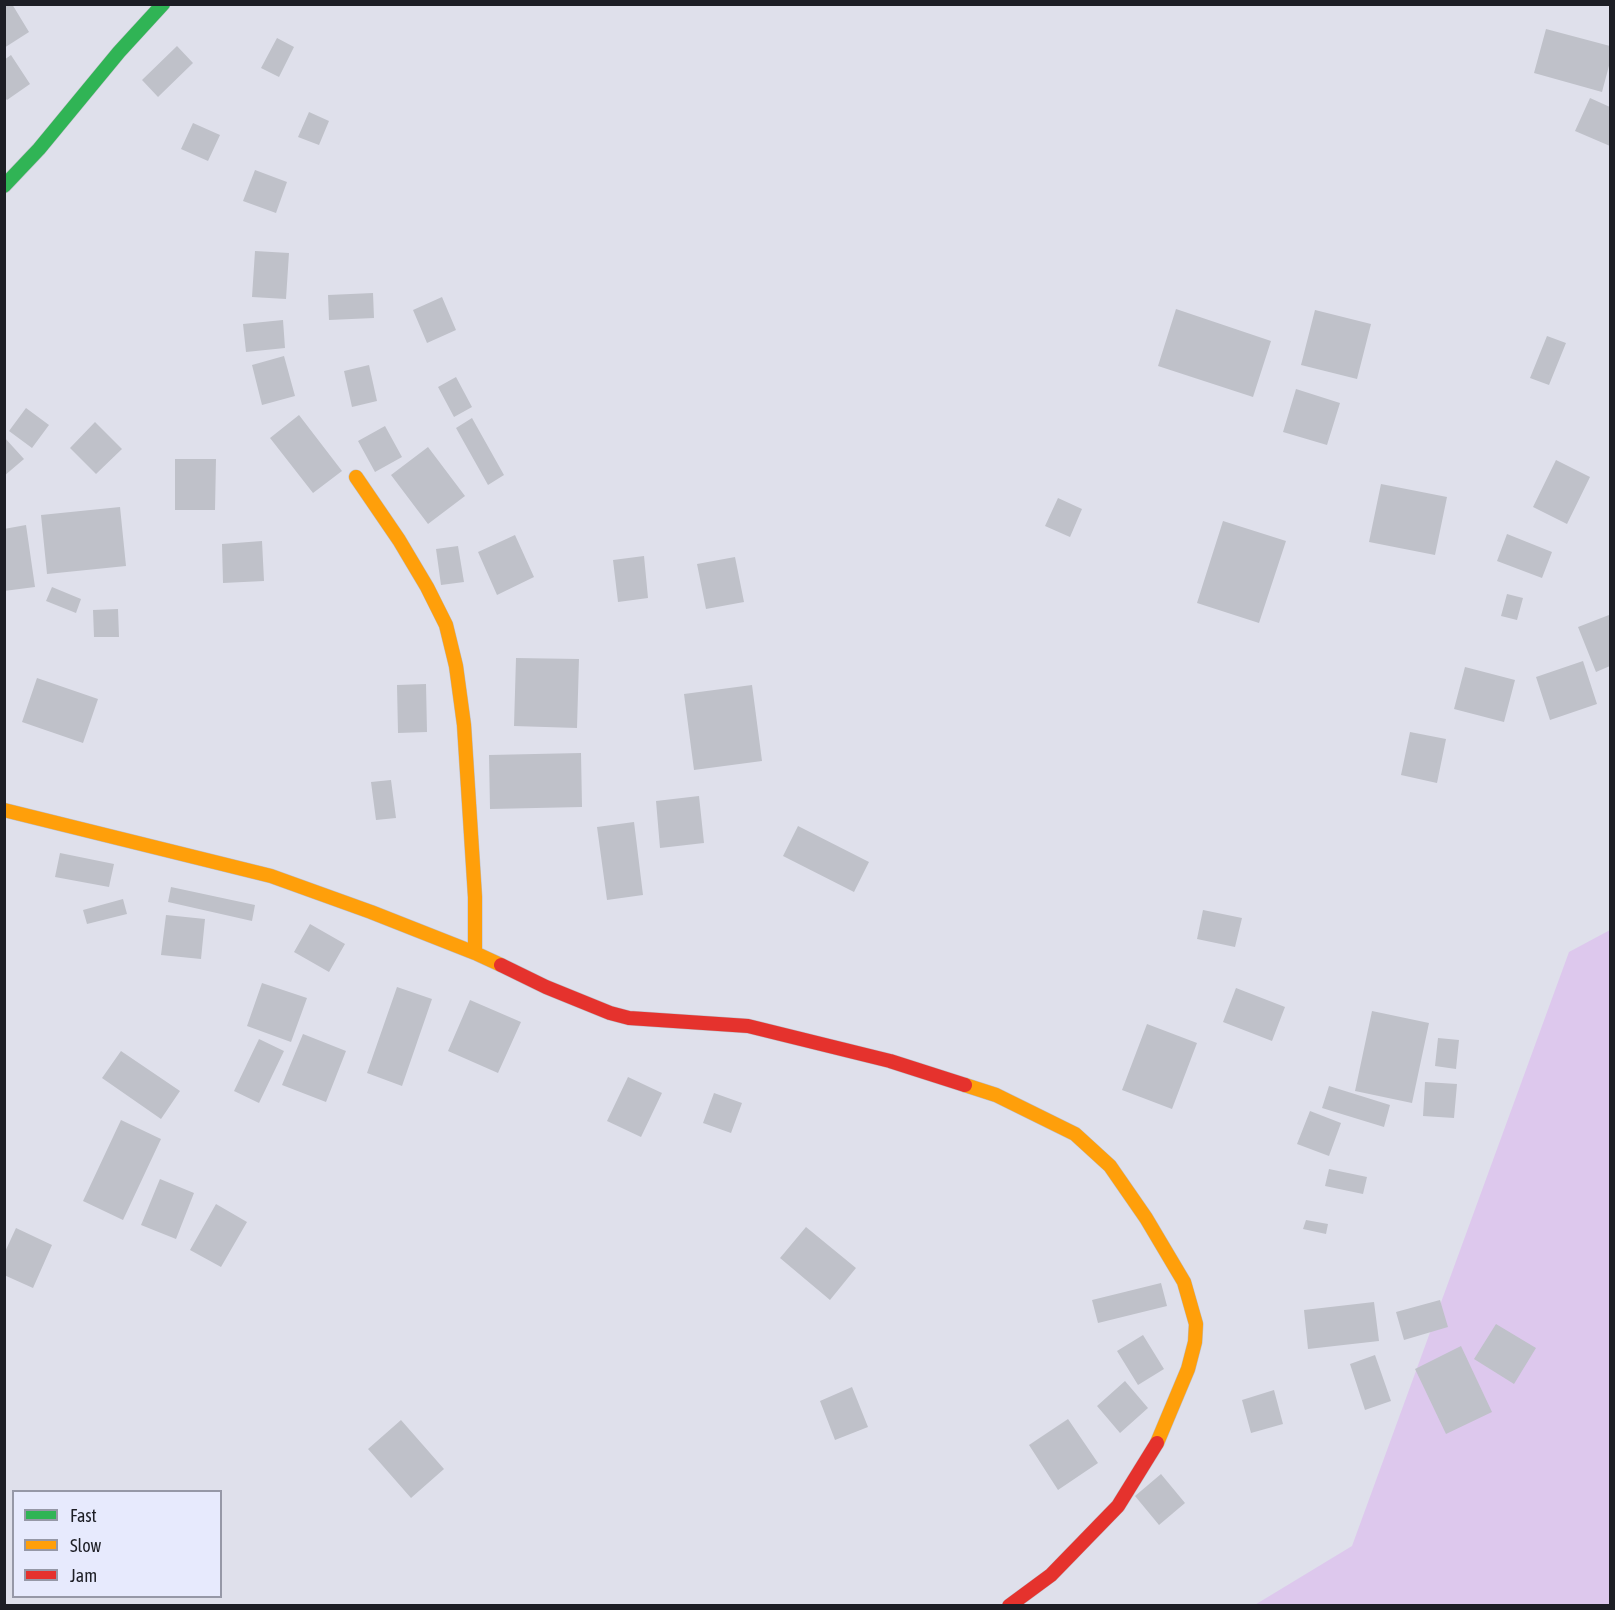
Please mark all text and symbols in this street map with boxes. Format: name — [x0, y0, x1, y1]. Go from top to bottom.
legend — [12, 1490, 222, 1598]
text: Fast — [70, 1505, 97, 1526]
text: Slow — [70, 1535, 101, 1556]
text: Jam — [70, 1565, 97, 1586]

